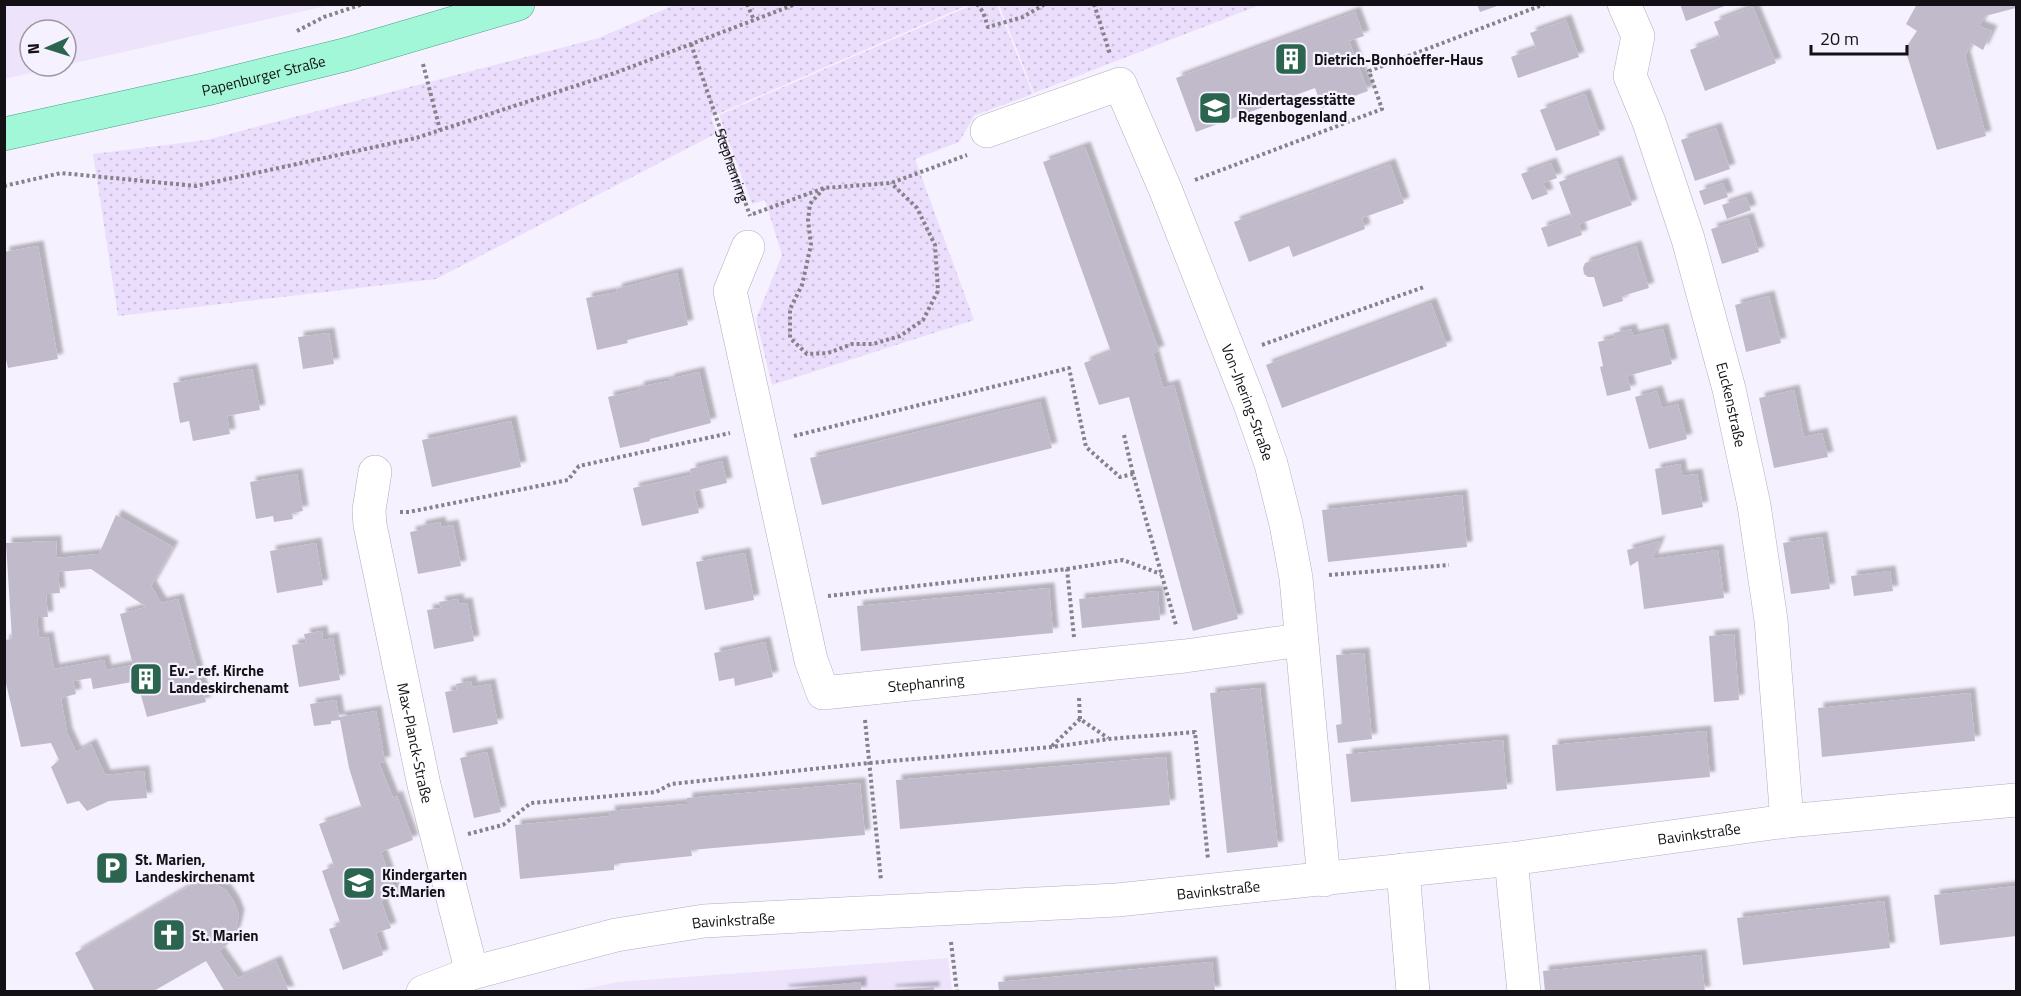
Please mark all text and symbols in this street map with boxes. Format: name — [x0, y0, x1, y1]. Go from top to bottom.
north arrow — [18, 18, 78, 78]
scale bar — [1811, 18, 1907, 56]
text: 20 m — [1820, 25, 1859, 52]
building icon: Dietrich-Bonhoeffer-Haus — [1273, 41, 1309, 77]
text: N — [21, 43, 45, 55]
place label: Dietrich-Bonhoeffer-Haus — [1314, 48, 1483, 71]
street label: Papenburger Straße — [199, 49, 328, 101]
place label: Kindertagesstätte Regenbogenland — [1238, 88, 1356, 128]
school or university icon: Kindertagesstätte Regenbogenland — [1197, 90, 1233, 126]
street label: Stephanring — [709, 125, 756, 205]
street label: Von-Jhering-Straße — [1216, 340, 1280, 463]
street label: Euckenstraße — [1711, 359, 1753, 449]
place label: Ev.- ref. Kirche Landeskirchenamt — [169, 659, 289, 699]
building icon: Ev.- ref. Kirche Landeskirchenamt — [128, 661, 164, 697]
street label: Stephanring — [887, 667, 966, 698]
street label: Max-Planck-Straße — [392, 681, 440, 805]
street label: Bavinkstraße — [1656, 816, 1742, 850]
place label: St. Marien, Landeskirchenamt — [135, 848, 255, 888]
parking icon: St. Marien, Landeskirchenamt — [94, 850, 130, 886]
place label: Kindergarten St.Marien — [382, 863, 467, 903]
school or university icon: Kindergarten St.Marien — [341, 865, 377, 901]
street label: Bavinkstraße — [1176, 874, 1261, 905]
street label: Bavinkstraße — [690, 906, 776, 934]
church icon: St. Marien — [151, 917, 187, 953]
place label: St. Marien — [192, 924, 259, 947]

